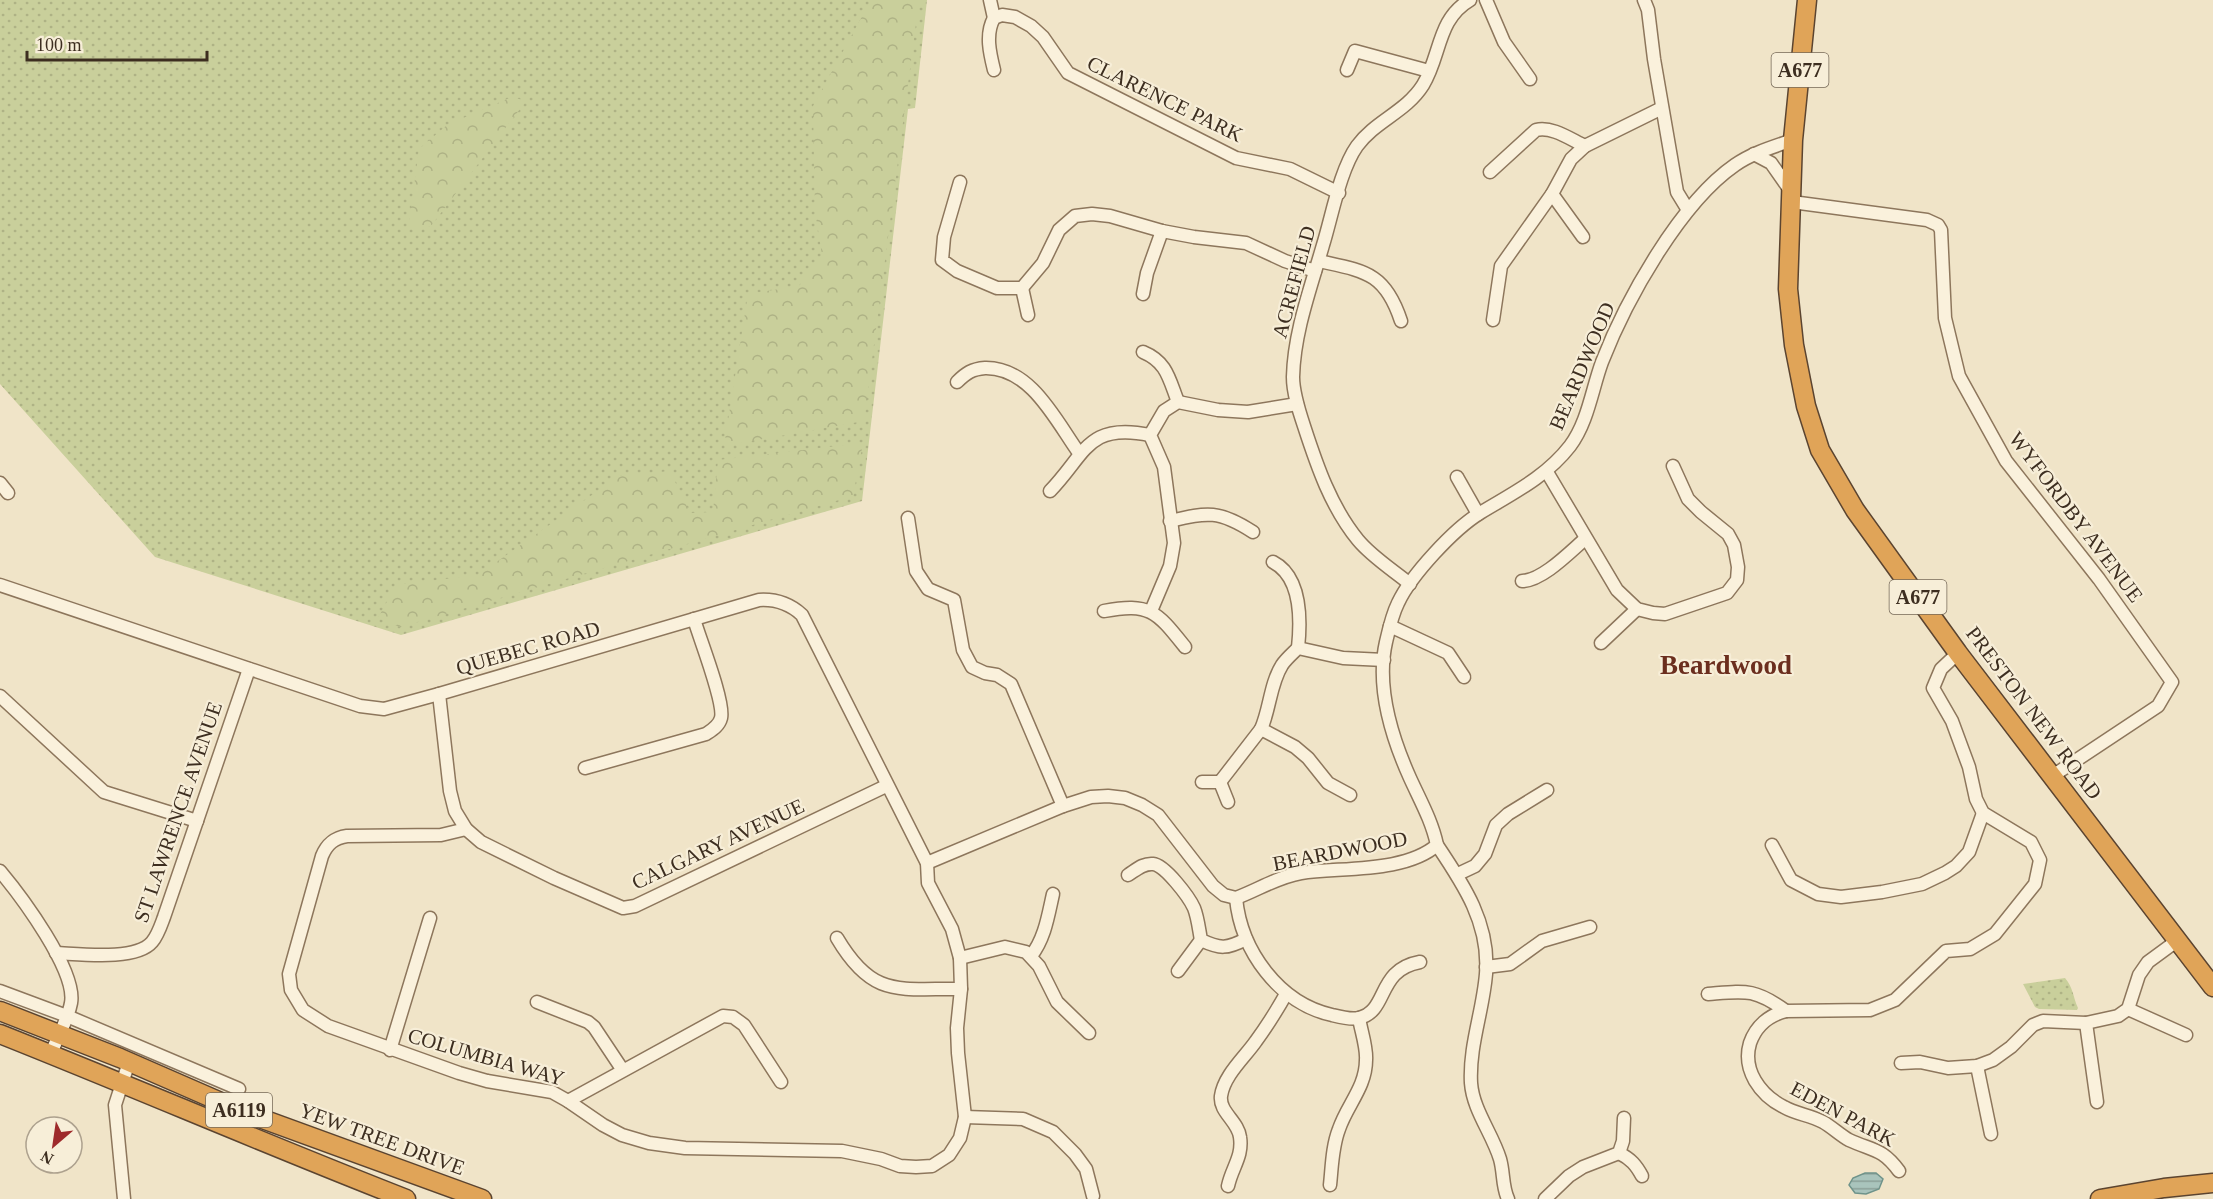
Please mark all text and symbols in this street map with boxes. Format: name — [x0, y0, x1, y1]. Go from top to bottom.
scale bar — [27, 24, 207, 62]
text: 100 m — [36, 35, 82, 55]
street label: CLARENCE PARK — [1083, 51, 1247, 147]
road number: A677 — [1772, 53, 1828, 87]
street label: ACREFIELD — [1267, 223, 1321, 341]
street label: BEARDWOOD — [1544, 298, 1620, 434]
street label: WYFORDBY AVENUE — [2004, 427, 2148, 607]
road number: A677 — [1890, 580, 1946, 614]
street label: QUEBEC ROAD — [453, 616, 603, 680]
street label: PRESTON NEW ROAD — [1961, 622, 2107, 804]
district label: Beardwood — [1660, 650, 1792, 680]
street label: ST LAWRENCE AVENUE — [129, 698, 227, 926]
street label: CALGARY AVENUE — [628, 794, 808, 894]
street label: BEARDWOOD — [1271, 826, 1409, 876]
street label: COLUMBIA WAY — [405, 1023, 567, 1091]
street label: EDEN PARK — [1786, 1076, 1900, 1152]
road number: A6119 — [206, 1093, 272, 1127]
street label: YEW TREE DRIVE — [296, 1098, 468, 1180]
north arrow — [24, 1115, 84, 1175]
text: N — [37, 1147, 56, 1168]

